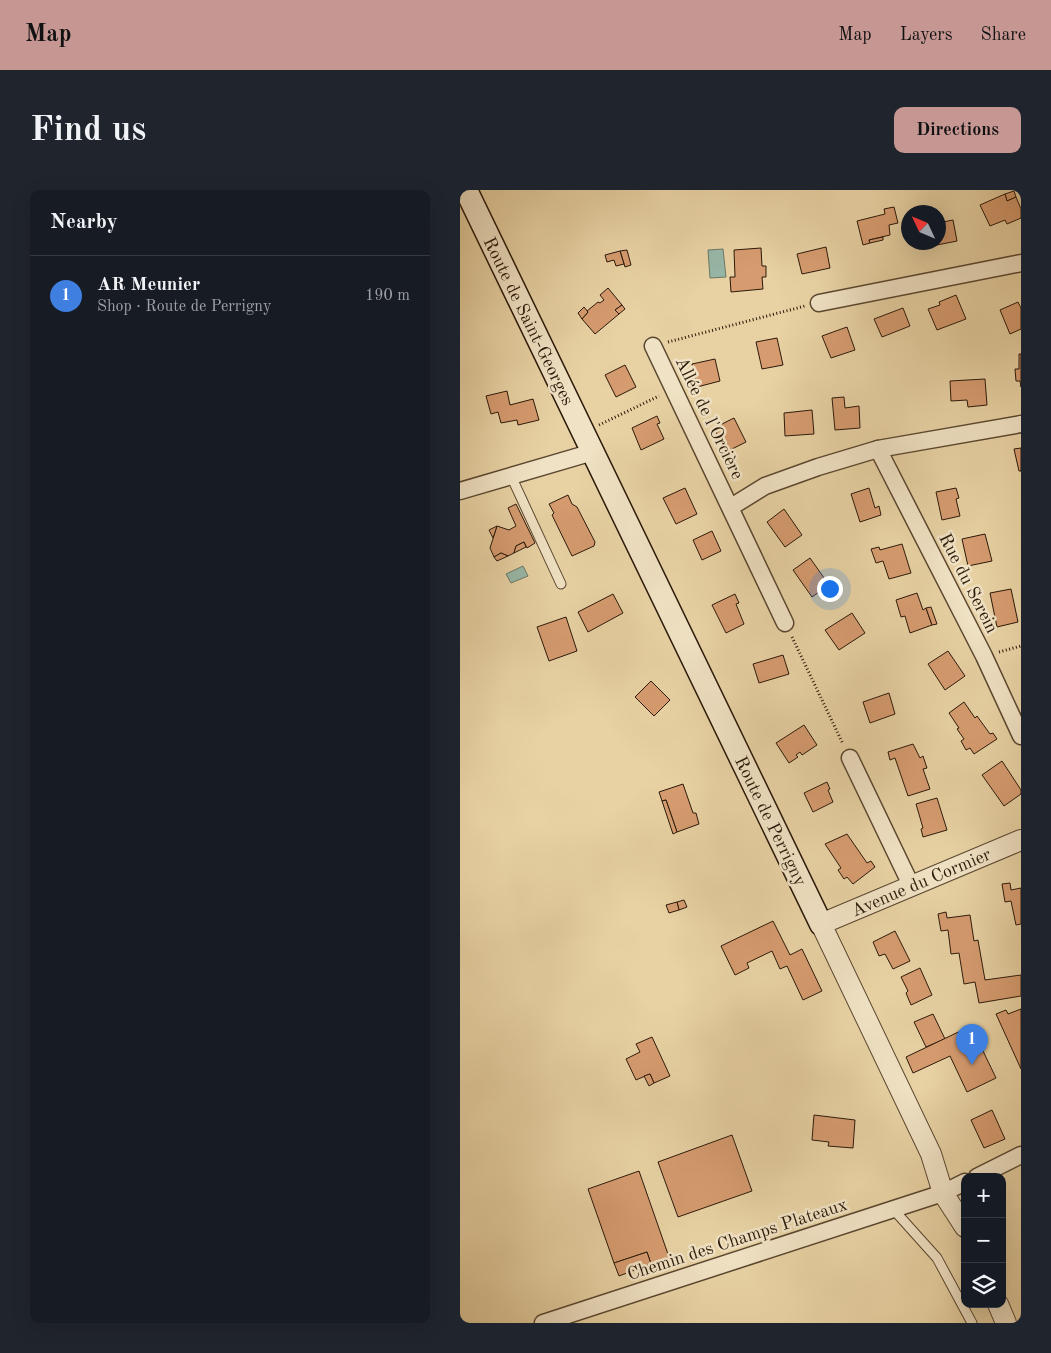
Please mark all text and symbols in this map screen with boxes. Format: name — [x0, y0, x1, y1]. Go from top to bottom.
text: Map — [25, 23, 72, 47]
text: Map — [838, 26, 872, 44]
text: Layers — [900, 26, 952, 44]
text: Share — [980, 26, 1026, 44]
button: Directions — [894, 107, 1021, 153]
text: Find us — [30, 113, 146, 148]
north arrow — [901, 205, 946, 250]
text: Nearby — [50, 212, 118, 233]
street label: Route de Saint-Georges — [480, 234, 577, 409]
text: AR Meunier — [97, 276, 200, 295]
text: 1 — [61, 288, 71, 304]
text: 190 m — [365, 288, 410, 304]
text: Shop · Route de Perrigny — [97, 299, 271, 315]
street label: Allée de l'Orcière — [672, 354, 746, 482]
street label: Rue du Serein — [935, 531, 1001, 637]
your location — [817, 576, 843, 602]
street label: Route de Perrigny — [731, 754, 810, 890]
street label: Avenue du Cormier — [849, 845, 994, 920]
pin: 1 — [956, 1024, 988, 1065]
map controls — [961, 1173, 1006, 1308]
button: + — [961, 1173, 1006, 1218]
street label: Chemin des Champs Plateaux — [625, 1196, 850, 1284]
button: − — [961, 1218, 1006, 1263]
button: layers — [961, 1263, 1006, 1308]

